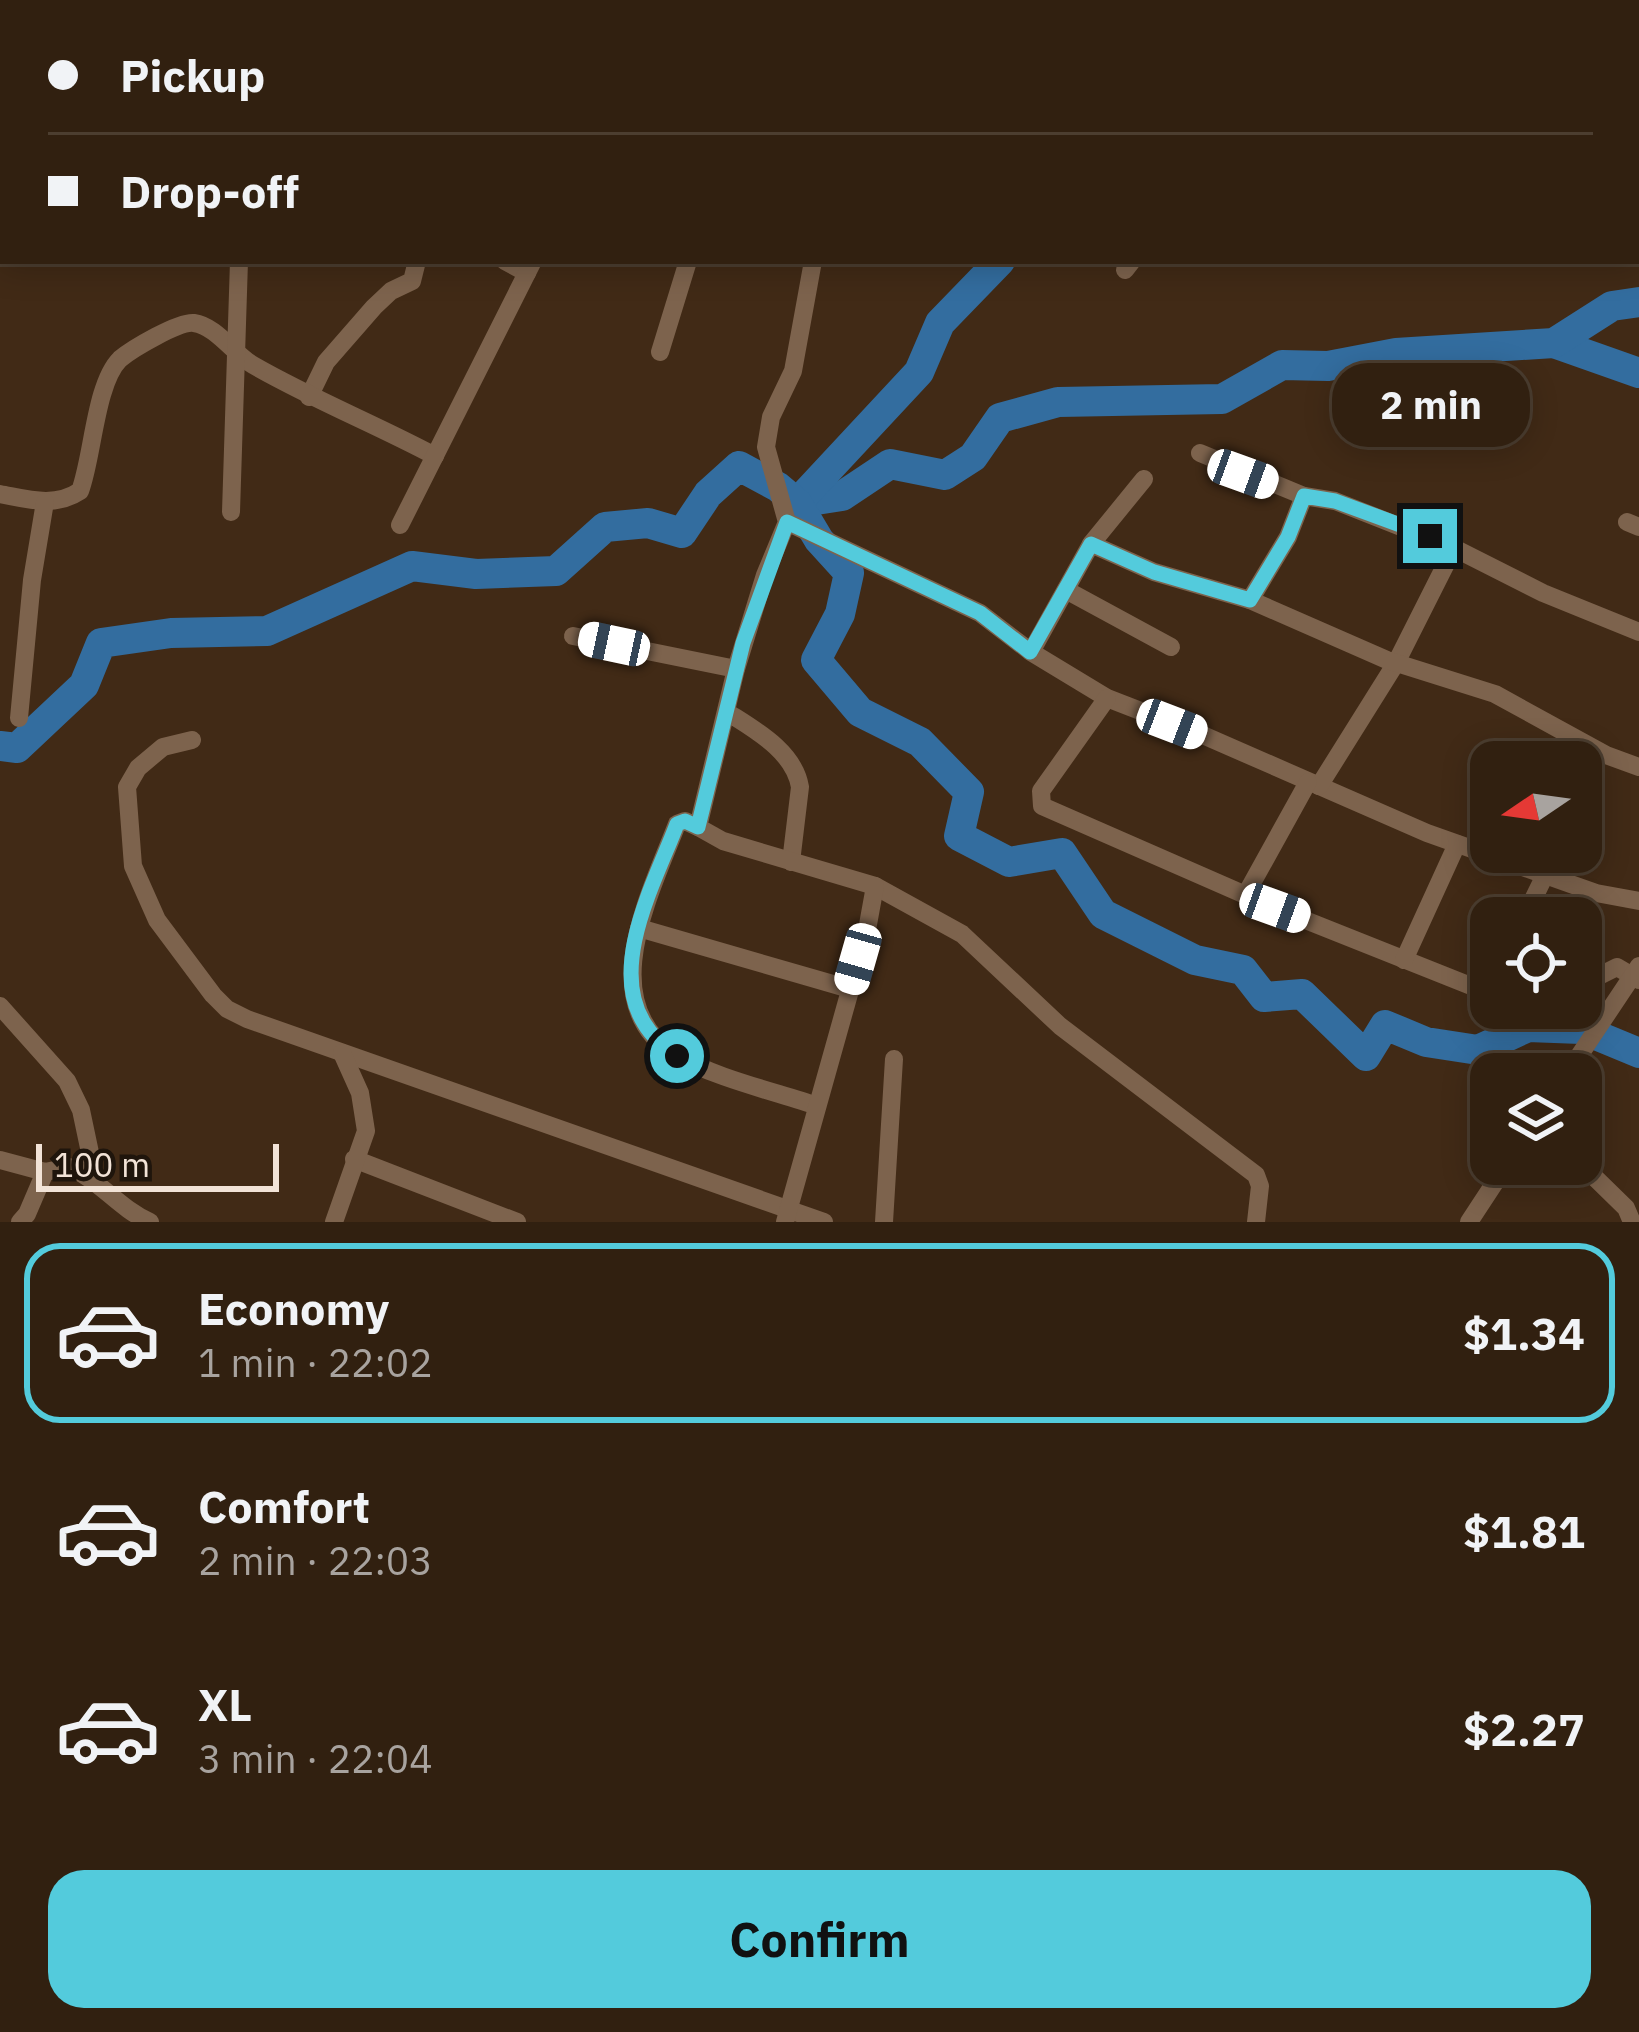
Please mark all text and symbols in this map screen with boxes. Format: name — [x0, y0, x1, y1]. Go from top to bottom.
text: Pickup — [120, 46, 265, 104]
text: Drop-off — [120, 162, 299, 220]
callout: 2 min — [1331, 362, 1529, 446]
text: 2 min — [1380, 379, 1482, 430]
car — [1203, 445, 1283, 503]
route end — [1403, 509, 1457, 563]
car — [575, 619, 653, 669]
car — [1132, 694, 1212, 754]
north arrow — [1470, 741, 1602, 873]
map controls — [1470, 741, 1602, 1185]
car — [1235, 879, 1315, 937]
button: locate — [1470, 897, 1602, 1029]
car — [831, 919, 885, 999]
route start — [650, 1029, 704, 1083]
button: layers — [1470, 1053, 1602, 1185]
scale bar — [36, 1138, 279, 1191]
text: 100 m — [54, 1143, 150, 1186]
icon: car — [54, 1279, 162, 1387]
text: Economy — [198, 1279, 389, 1337]
text: $1.34 — [1463, 1304, 1585, 1362]
text: 1 min · 22:02 — [198, 1337, 433, 1388]
icon: car — [54, 1477, 162, 1585]
text: Comfort — [198, 1477, 370, 1535]
text: $1.81 — [1463, 1502, 1585, 1560]
text: 2 min · 22:03 — [198, 1535, 433, 1586]
icon: car — [54, 1675, 162, 1783]
text: XL — [198, 1675, 252, 1733]
text: $2.27 — [1463, 1700, 1585, 1758]
text: 3 min · 22:04 — [198, 1733, 433, 1784]
button: Confirm — [48, 1870, 1591, 2008]

